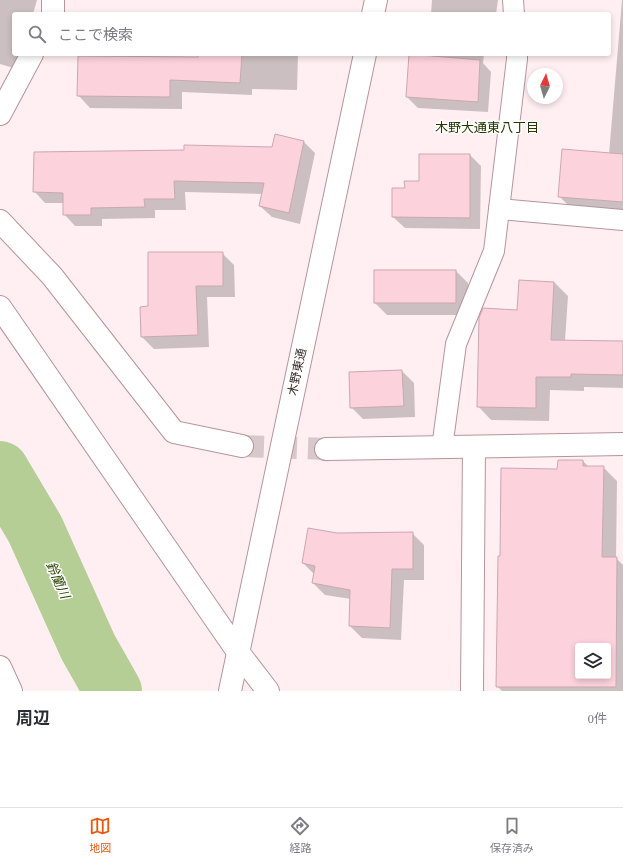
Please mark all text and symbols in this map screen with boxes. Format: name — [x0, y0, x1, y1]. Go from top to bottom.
search box — [12, 12, 611, 56]
icon: search — [26, 23, 48, 45]
text: ここで検索 — [58, 24, 133, 45]
north arrow — [527, 68, 563, 104]
district label: 木野大通東八丁目 — [435, 119, 539, 136]
street label: 木野東通 — [284, 347, 310, 397]
water label: 鈴蘭川 — [42, 559, 75, 603]
map controls — [575, 643, 611, 679]
button: layers — [575, 643, 611, 679]
text: 周辺 — [16, 706, 50, 730]
text: 0件 — [587, 710, 607, 727]
tab: 地図 — [89, 815, 111, 856]
tab: 経路 — [289, 815, 311, 856]
tab: 保存済み — [490, 815, 534, 856]

